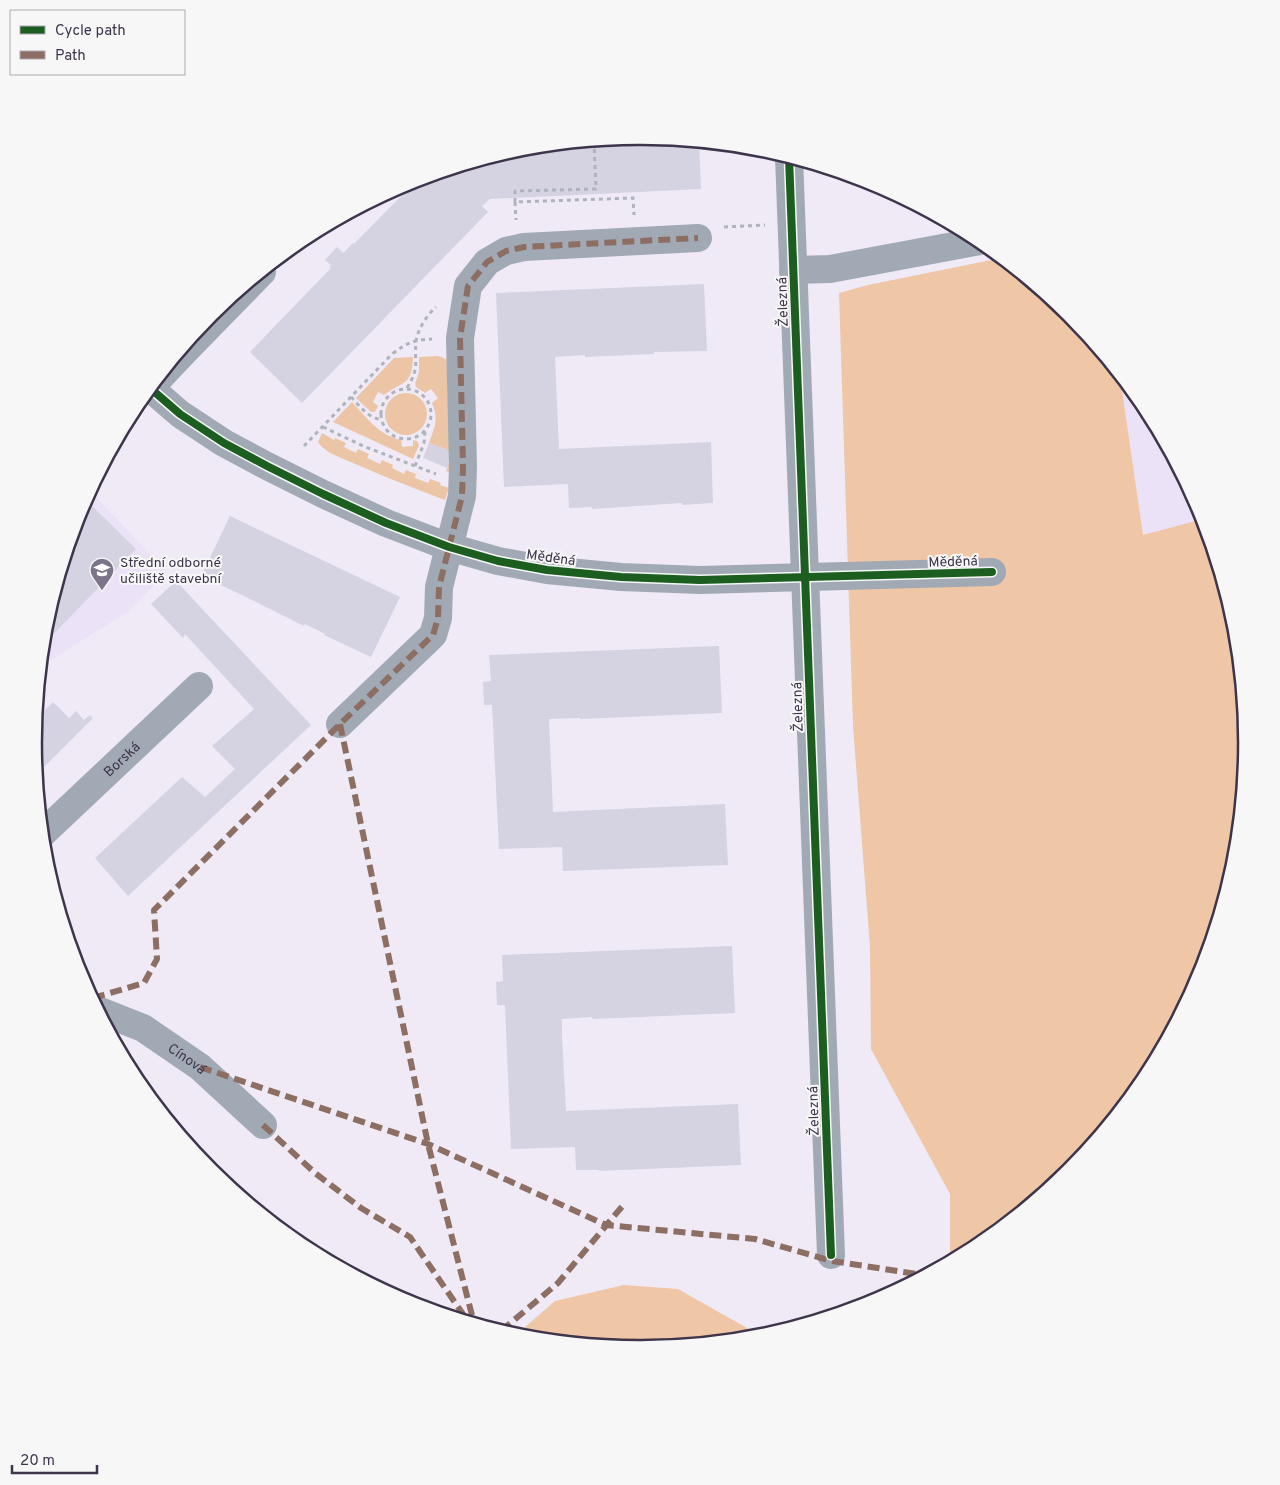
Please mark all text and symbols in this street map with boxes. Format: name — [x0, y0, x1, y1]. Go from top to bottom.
legend — [10, 10, 185, 75]
text: Cycle path — [55, 22, 126, 41]
text: Path — [55, 47, 86, 66]
street label: Železná — [773, 277, 793, 327]
street label: Měděná — [525, 547, 576, 570]
street label: Měděná — [928, 553, 978, 572]
place label: Střední odborné učiliště stavební — [120, 555, 222, 588]
school or university icon: Střední odborné učiliště stavební — [89, 557, 115, 591]
street label: Železná — [788, 682, 808, 732]
street label: Borská — [101, 739, 144, 781]
street label: Cínová — [164, 1040, 209, 1079]
street label: Železná — [804, 1086, 824, 1136]
scale bar — [12, 1442, 98, 1474]
text: 20 m — [20, 1452, 55, 1471]

